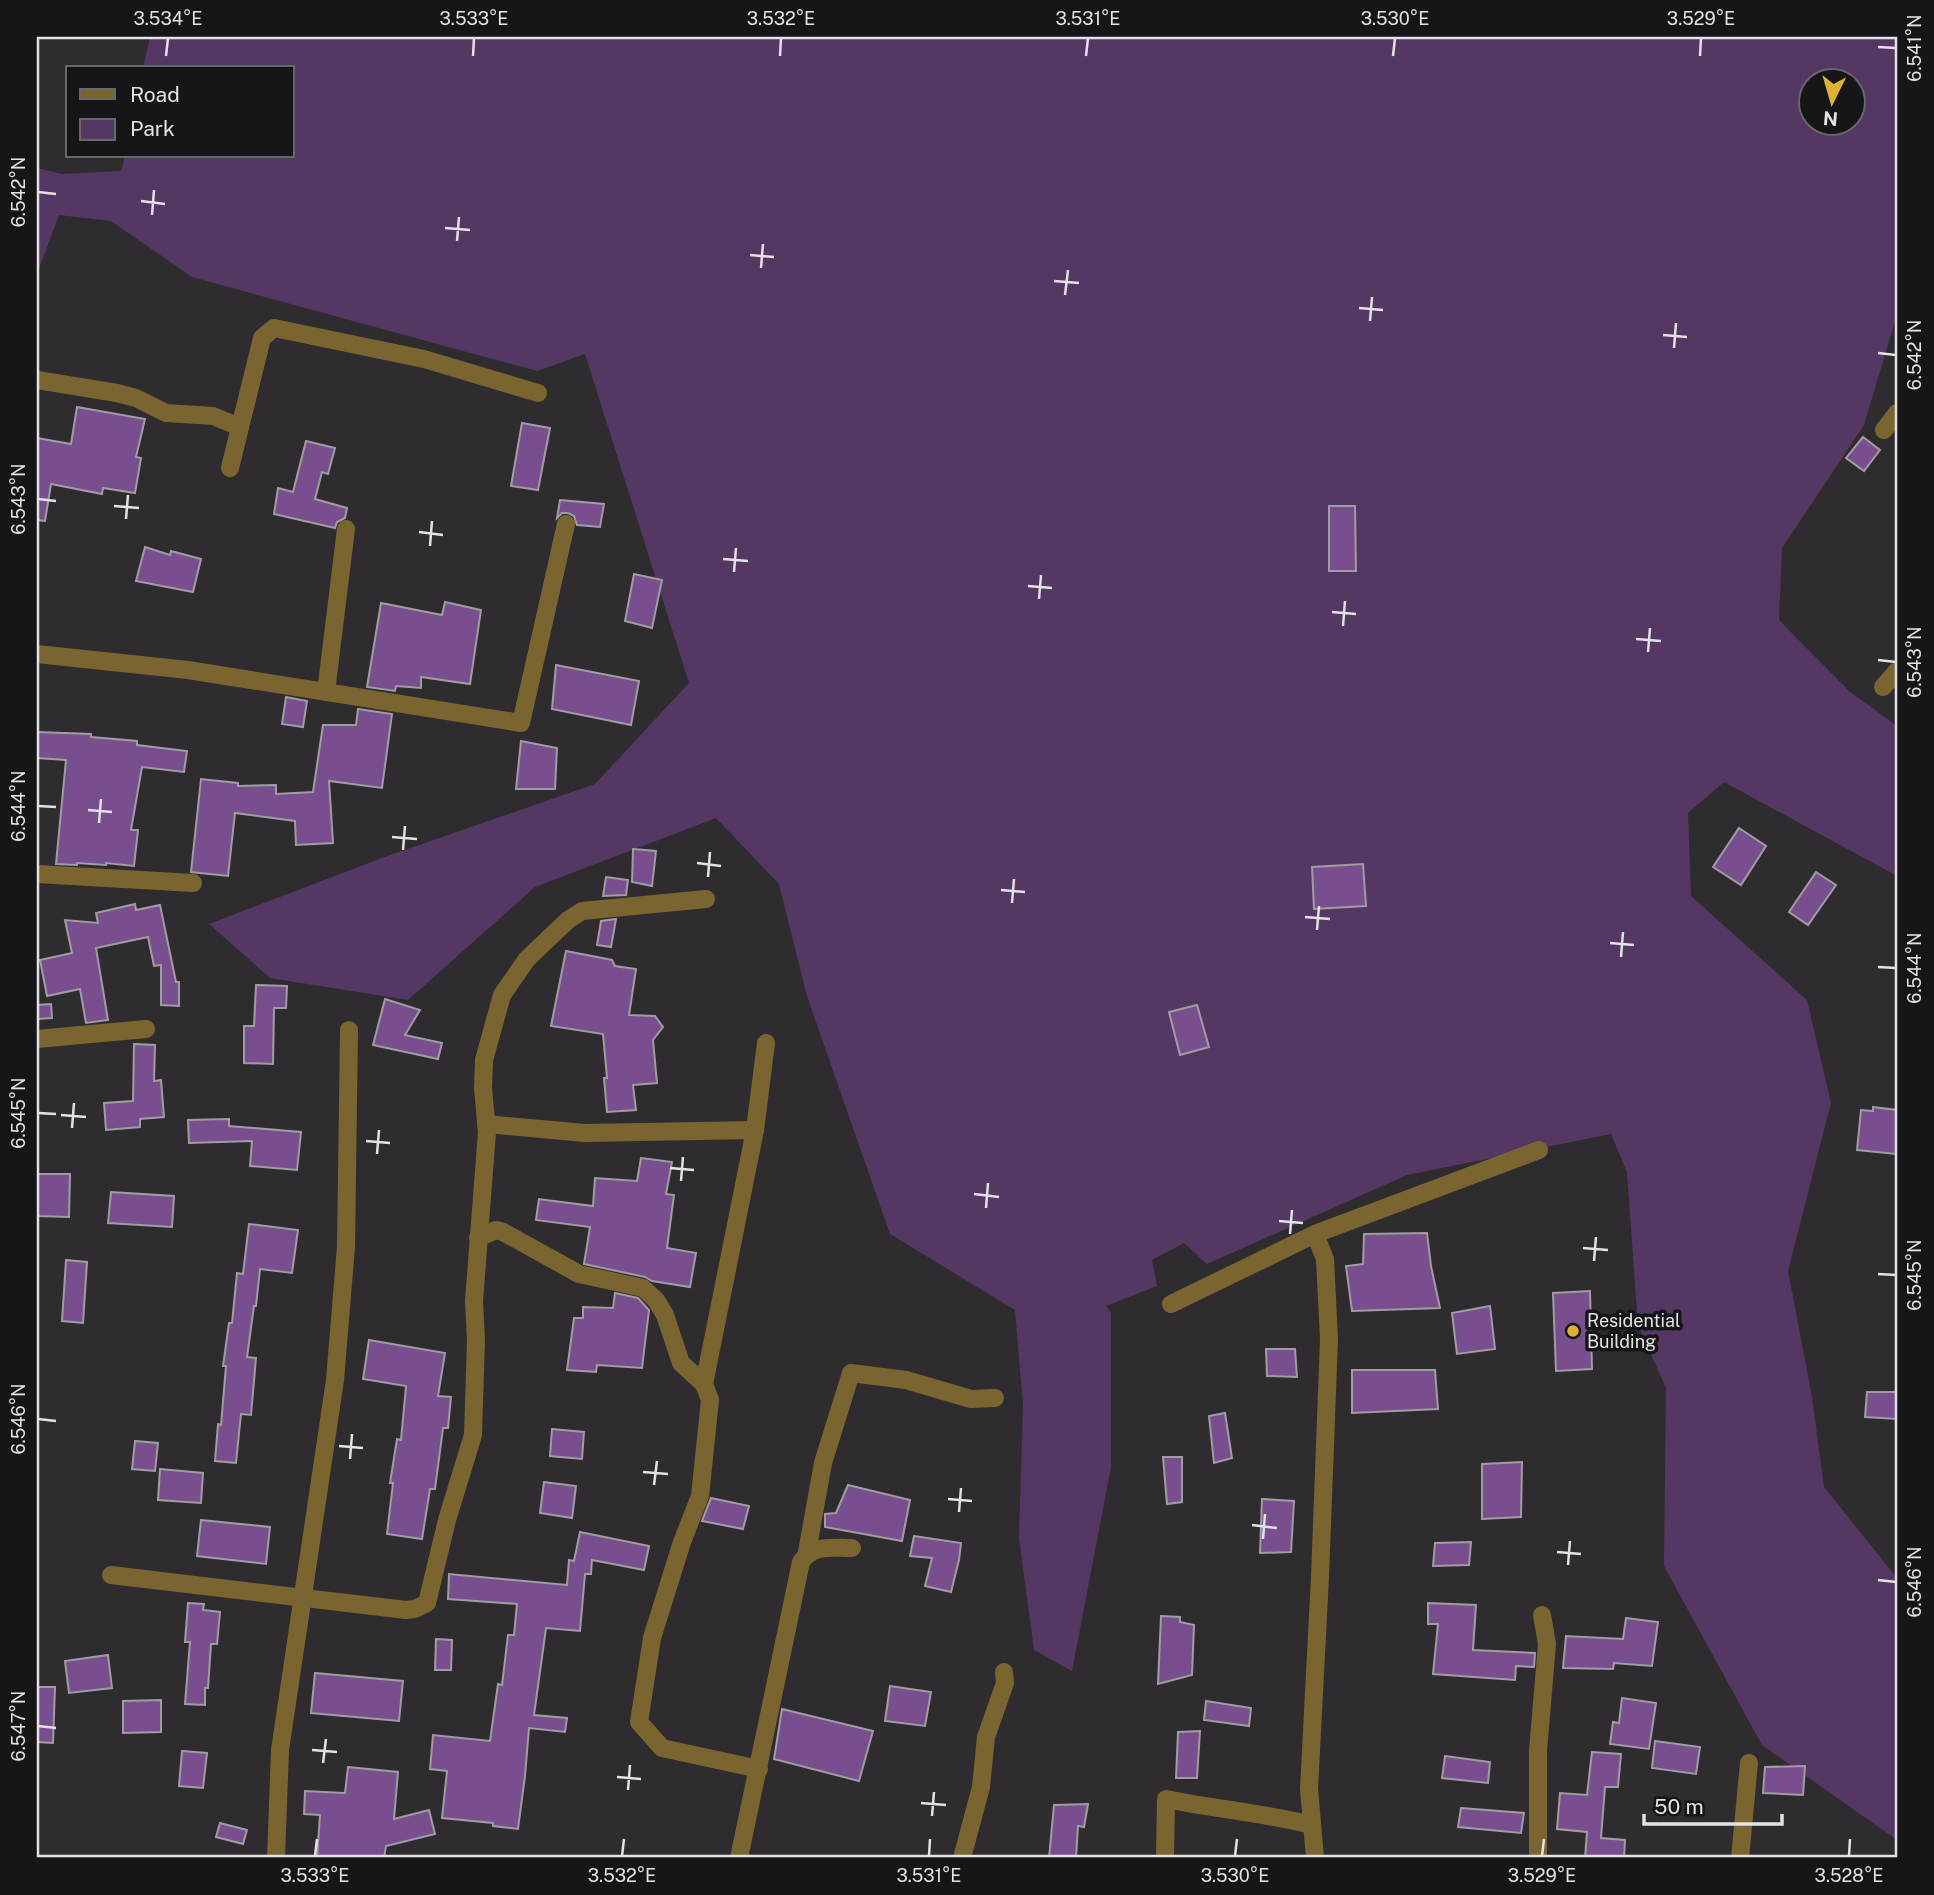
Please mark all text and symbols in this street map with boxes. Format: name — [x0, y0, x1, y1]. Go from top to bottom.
text: 3.534°E — [133, 8, 203, 29]
text: 3.533°E — [440, 8, 508, 29]
text: 3.532°E — [747, 8, 815, 29]
text: 3.531°E — [1055, 8, 1121, 29]
text: 3.530°E — [1361, 8, 1429, 29]
text: 3.529°E — [1667, 8, 1735, 29]
text: 6.541°N — [1904, 14, 1925, 82]
legend — [66, 66, 294, 158]
north arrow — [1798, 66, 1868, 136]
text: Road — [130, 82, 180, 107]
text: N — [1822, 107, 1839, 131]
text: Park — [130, 116, 175, 141]
text: 6.542°N — [8, 157, 29, 227]
text: 6.542°N — [1904, 320, 1925, 390]
text: 6.543°N — [8, 463, 29, 535]
text: 6.543°N — [1904, 626, 1925, 698]
text: 6.544°N — [8, 770, 29, 842]
text: 6.544°N — [1904, 932, 1925, 1004]
text: 6.545°N — [8, 1077, 29, 1149]
text: 6.545°N — [1904, 1239, 1925, 1311]
place label: Residential Building — [1587, 1310, 1680, 1352]
marker: Residential Building — [1565, 1323, 1581, 1339]
text: 6.546°N — [8, 1383, 29, 1455]
text: 6.546°N — [1904, 1546, 1925, 1618]
text: 6.547°N — [8, 1691, 29, 1761]
scale bar — [1644, 1783, 1782, 1827]
text: 50 m — [1654, 1794, 1704, 1819]
text: 3.533°E — [281, 1865, 349, 1886]
text: 3.532°E — [588, 1865, 656, 1886]
text: 3.531°E — [896, 1865, 962, 1886]
text: 3.530°E — [1201, 1865, 1269, 1886]
text: 3.529°E — [1508, 1865, 1576, 1886]
text: 3.528°E — [1815, 1865, 1883, 1886]

